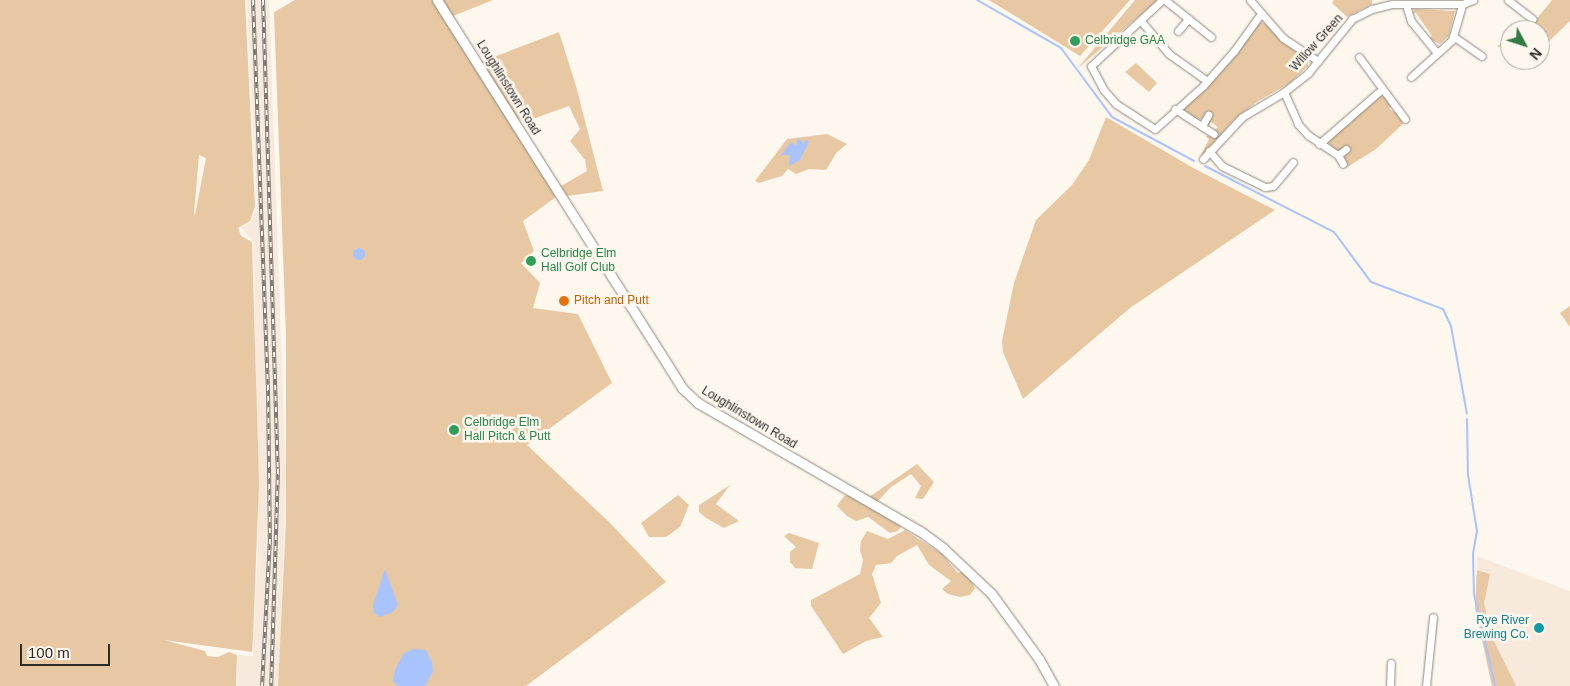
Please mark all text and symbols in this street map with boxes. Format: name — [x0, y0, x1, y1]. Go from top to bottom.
street label: Willow Green — [1288, 12, 1346, 74]
north arrow — [1500, 20, 1550, 70]
place label: Celbridge GAA — [1085, 34, 1165, 48]
marker: Celbridge GAA — [1069, 35, 1081, 47]
street label: Loughlinstown Road — [473, 38, 543, 138]
text: N — [1526, 45, 1545, 63]
place label: Celbridge Elm Hall Golf Club — [541, 247, 616, 275]
marker: Celbridge Elm Hall Golf Club — [525, 255, 537, 267]
place label: Pitch and Putt — [574, 294, 649, 308]
marker: Pitch and Putt — [558, 295, 570, 307]
street label: Loughlinstown Road — [699, 384, 799, 452]
place label: Celbridge Elm Hall Pitch & Putt — [464, 416, 551, 444]
marker: Celbridge Elm Hall Pitch & Putt — [448, 424, 460, 436]
place label: Rye River Brewing Co. — [1464, 614, 1529, 642]
marker: Rye River Brewing Co. — [1533, 622, 1545, 634]
scale bar — [22, 634, 112, 666]
text: 100 m — [28, 644, 70, 661]

